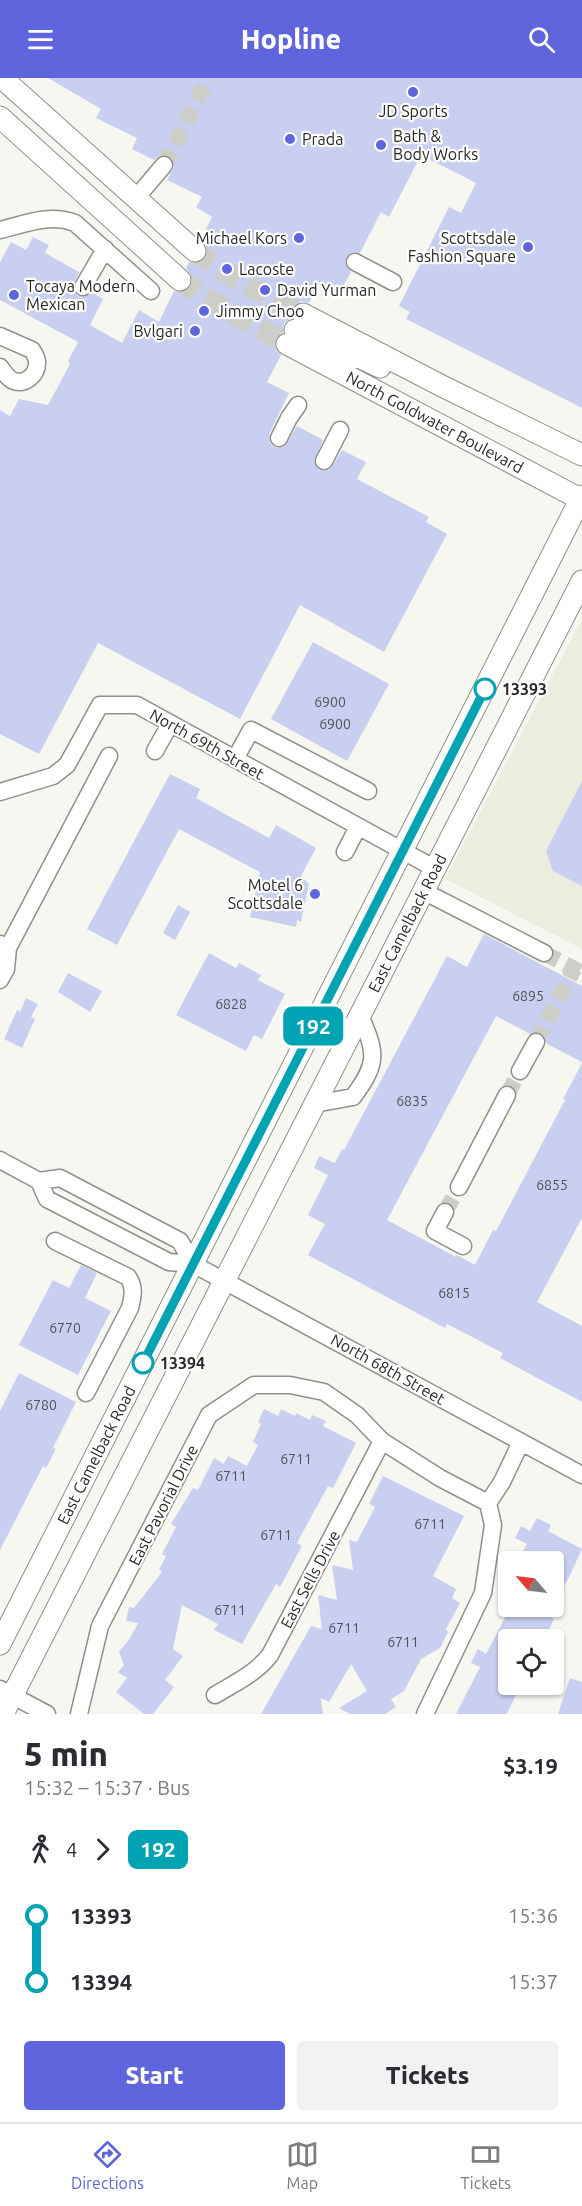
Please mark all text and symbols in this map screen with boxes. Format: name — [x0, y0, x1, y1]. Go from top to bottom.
icon: menu — [24, 23, 57, 56]
icon: search — [525, 23, 558, 56]
text: Hopline — [241, 24, 341, 54]
marker: JD Sports — [406, 85, 420, 99]
place label: JD Sports — [378, 102, 448, 120]
place label: Bath & Body Works — [393, 127, 478, 163]
place label: Prada — [302, 130, 343, 148]
marker: Prada — [283, 132, 297, 146]
marker: Bath & Body Works — [374, 138, 388, 152]
place label: Michael Kors — [196, 229, 287, 247]
place label: Scottsdale Fashion Square — [408, 229, 516, 265]
marker: Michael Kors — [292, 231, 306, 245]
marker: Scottsdale Fashion Square — [521, 240, 535, 254]
place label: Lacoste — [239, 260, 294, 278]
marker: Lacoste — [220, 262, 234, 276]
place label: Tocaya Modern Mexican — [26, 277, 135, 313]
place label: David Yurman — [277, 281, 376, 299]
marker: David Yurman — [258, 283, 272, 297]
marker: Tocaya Modern Mexican — [7, 288, 21, 302]
place label: Jimmy Choo — [216, 302, 304, 320]
marker: Jimmy Choo — [197, 304, 211, 318]
place label: Bvlgari — [133, 322, 183, 340]
marker: Bvlgari — [188, 324, 202, 338]
street label: North Goldwater Boulevard — [343, 368, 527, 476]
marker: 13393 — [474, 678, 496, 700]
place label: 13393 — [502, 680, 547, 698]
house number: 6900 — [314, 694, 346, 710]
street label: North 69th Street — [147, 705, 268, 783]
house number: 6900 — [319, 716, 351, 732]
street label: East Camelback Road — [364, 851, 450, 995]
place label: Motel 6 Scottsdale — [228, 876, 303, 912]
marker: Motel 6 Scottsdale — [308, 887, 322, 901]
house number: 6895 — [512, 988, 544, 1004]
house number: 6828 — [215, 996, 247, 1012]
line badge: 192 — [278, 1006, 348, 1046]
text: 192 — [295, 1014, 331, 1038]
house number: 6835 — [396, 1093, 428, 1109]
house number: 6855 — [536, 1177, 568, 1193]
house number: 6815 — [438, 1285, 470, 1301]
house number: 6770 — [49, 1320, 81, 1336]
street label: North 68th Street — [328, 1330, 449, 1408]
marker: 13394 — [132, 1352, 154, 1374]
place label: 13394 — [160, 1354, 205, 1372]
street label: East Camelback Road — [53, 1383, 139, 1527]
house number: 6780 — [25, 1397, 57, 1413]
street label: East Pavorial Drive — [125, 1442, 201, 1568]
house number: 6711 — [280, 1451, 312, 1467]
house number: 6711 — [215, 1468, 247, 1484]
house number: 6711 — [414, 1516, 446, 1532]
house number: 6711 — [260, 1527, 292, 1543]
street label: East Sells Drive — [277, 1527, 343, 1631]
north arrow — [498, 1551, 564, 1617]
map controls — [498, 1551, 564, 1695]
house number: 6711 — [214, 1602, 246, 1618]
house number: 6711 — [328, 1620, 360, 1636]
button: locate — [498, 1629, 564, 1695]
house number: 6711 — [387, 1634, 419, 1650]
text: 5 min — [24, 1735, 108, 1772]
text: $3.19 — [503, 1753, 558, 1778]
text: 15:32 – 15:37 · Bus — [24, 1776, 190, 1799]
icon: walk — [24, 1833, 57, 1866]
icon: forward — [86, 1833, 119, 1866]
text: 192 — [140, 1837, 176, 1861]
text: 4 — [66, 1838, 77, 1861]
text: 13393 — [70, 1903, 132, 1928]
text: 15:36 — [508, 1904, 558, 1927]
text: 13394 — [70, 1969, 132, 1994]
text: 15:37 — [508, 1970, 558, 1993]
button: Start — [24, 2041, 285, 2110]
button: Tickets — [297, 2041, 558, 2110]
tab: Directions — [71, 2138, 144, 2192]
tab: Map — [286, 2138, 319, 2192]
tab: Tickets — [461, 2138, 511, 2192]

